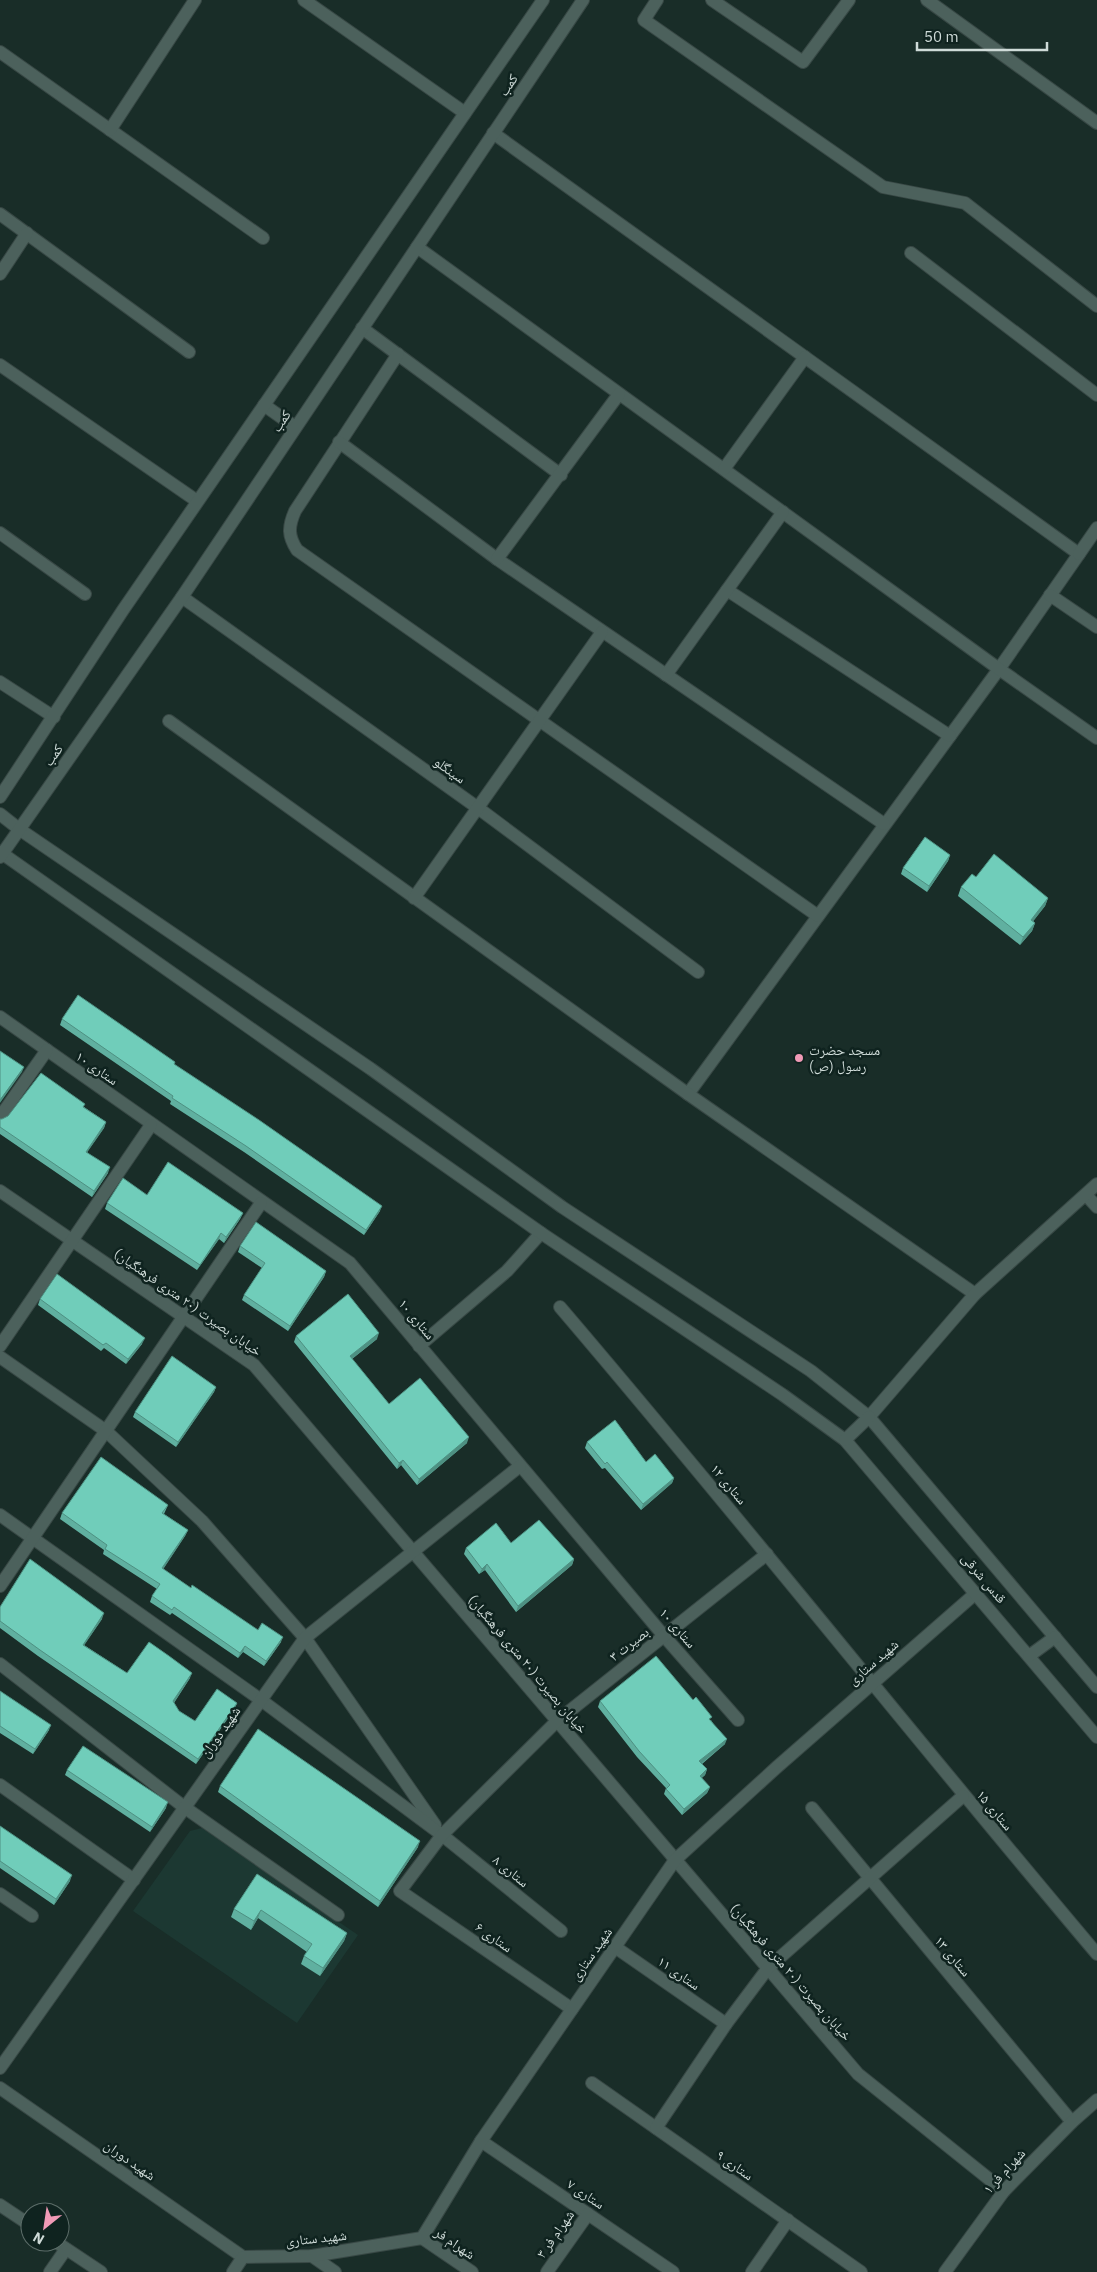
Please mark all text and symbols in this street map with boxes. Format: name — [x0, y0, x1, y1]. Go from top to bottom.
scale bar — [917, 20, 1047, 52]
text: 50 m — [924, 27, 959, 46]
street label: کمب — [494, 70, 522, 100]
street label: کمب — [267, 406, 295, 436]
street label: کمب — [39, 740, 67, 770]
street label: سینگلو — [431, 753, 469, 787]
place label: مسجد حضرت رسول (ص) — [809, 1041, 880, 1075]
street label: ستاری ۱۰ — [72, 1047, 122, 1089]
marker: مسجد حضرت رسول (ص) — [793, 1052, 805, 1064]
street label: خیابان بصیرت (۲۰ متری فرهنگیان) — [111, 1244, 265, 1360]
street label: ستاری ۱۰ — [395, 1295, 439, 1343]
street label: ستاری ۱۲ — [707, 1460, 751, 1508]
street label: قدس شرقی — [958, 1549, 1010, 1607]
street label: خیابان بصیرت (۲۰ متری فرهنگیان) — [464, 1591, 592, 1737]
street label: ستاری ۱۰ — [656, 1604, 700, 1652]
street label: بصیرت ۳ — [605, 1623, 653, 1665]
street label: شهید ستاری — [844, 1635, 902, 1689]
street label: شهید دوران — [196, 1703, 244, 1761]
street label: ستاری ۱۵ — [973, 1786, 1017, 1834]
street label: ستاری ۸ — [489, 1851, 533, 1891]
street label: خیابان بصیرت (۲۰ متری فرهنگیان) — [726, 1900, 856, 2044]
street label: ستاری ۶ — [472, 1918, 516, 1956]
street label: شهید ستاری — [566, 1924, 616, 1984]
street label: ستاری ۱۳ — [931, 1932, 975, 1980]
street label: ستاری ۱۱ — [654, 1952, 704, 1994]
street label: شهید دوران — [101, 2136, 159, 2184]
street label: شهرام فر ۱ — [979, 2145, 1030, 2198]
street label: ستاری ۹ — [713, 2146, 757, 2184]
street label: ستاری ۷ — [564, 2175, 608, 2213]
north arrow — [20, 2202, 70, 2252]
street label: شهرام فر ۳ — [532, 2206, 579, 2262]
street label: شهرام فر — [430, 2222, 479, 2264]
street label: شهید ستاری — [285, 2226, 347, 2250]
text: N — [30, 2228, 47, 2249]

